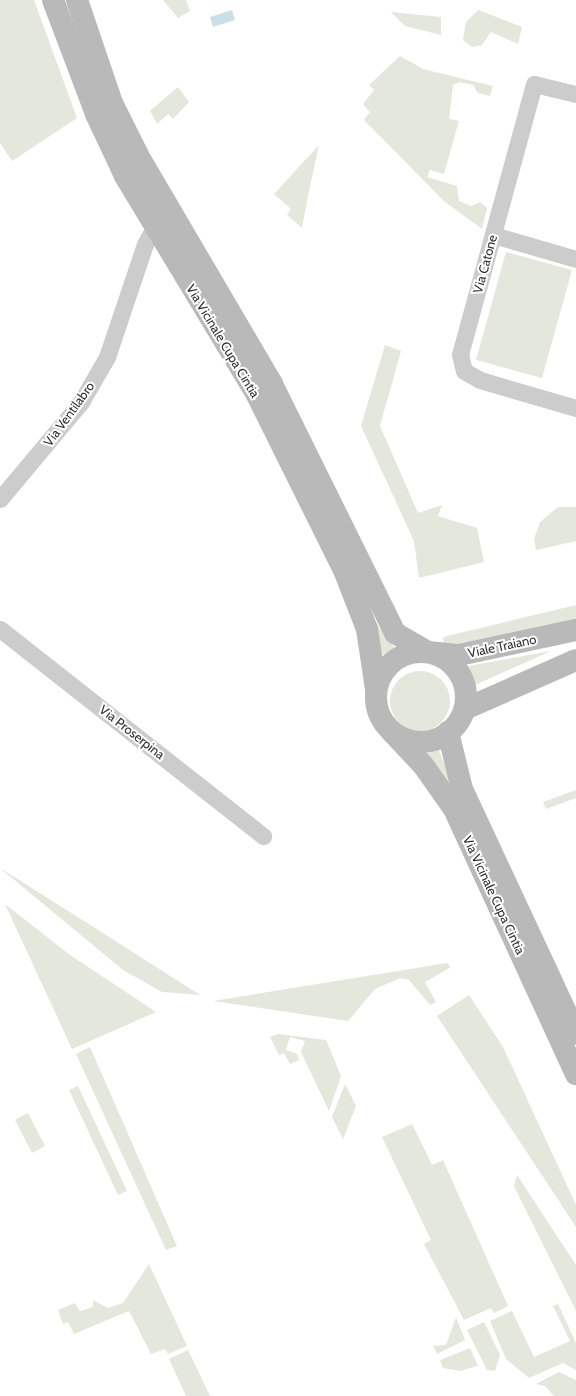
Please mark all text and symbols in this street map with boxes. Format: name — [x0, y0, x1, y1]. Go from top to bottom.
street label: Via Catone — [470, 233, 500, 295]
street label: Via Vicinale Cupa Cintia — [183, 282, 263, 400]
street label: Via Ventilabro — [40, 379, 98, 449]
street label: Viale Traiano — [466, 631, 538, 661]
street label: Via Proserpina — [96, 702, 168, 762]
street label: Via Vicinale Cupa Cintia — [460, 833, 528, 957]

